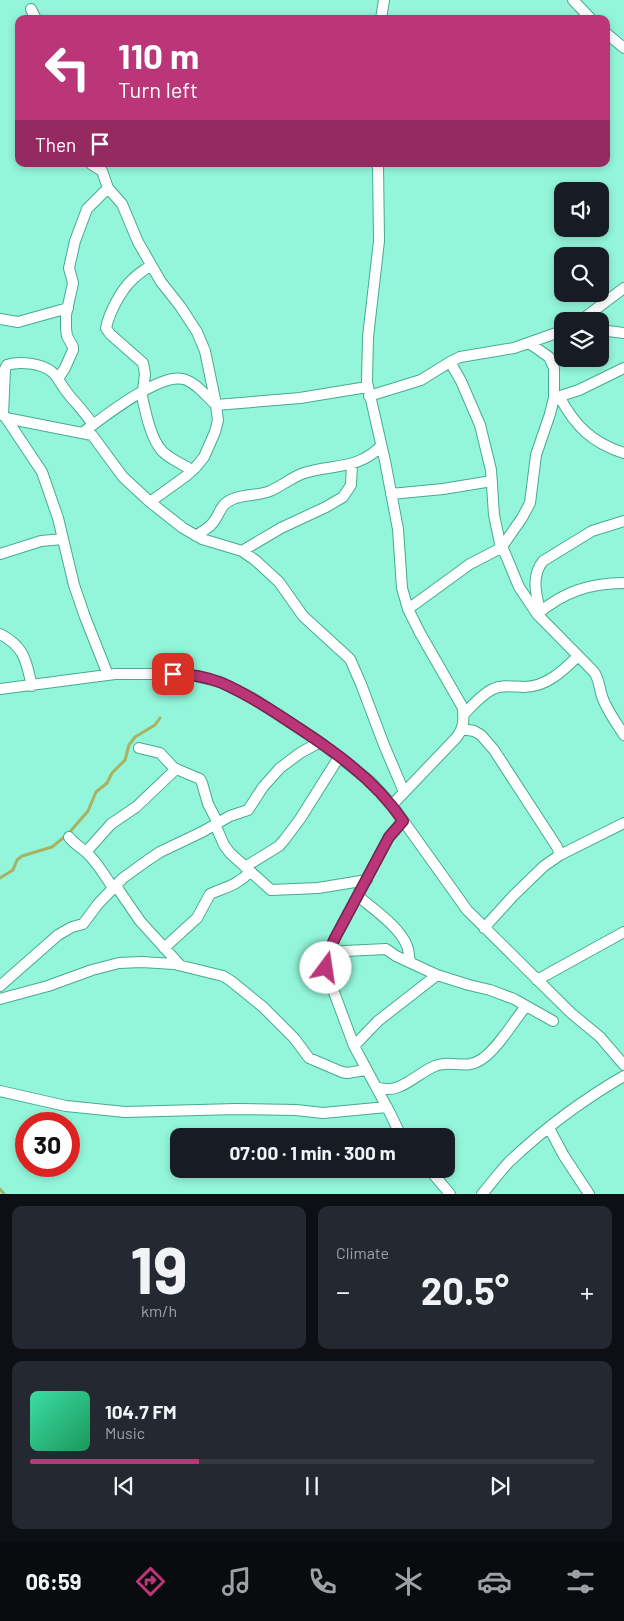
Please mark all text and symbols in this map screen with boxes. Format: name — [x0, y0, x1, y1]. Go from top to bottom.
text: 110 m — [118, 34, 199, 76]
icon: left — [35, 35, 100, 100]
text: Turn left — [118, 76, 198, 102]
icon: arrive — [86, 130, 114, 158]
text: Then — [35, 133, 76, 156]
map controls — [554, 182, 609, 367]
button: sound — [554, 182, 609, 237]
button: search — [554, 247, 609, 302]
button: layers — [554, 312, 609, 367]
pin — [152, 653, 194, 695]
icon: arrive — [159, 660, 187, 688]
position arrow — [299, 941, 351, 993]
speed limit sign: 30 — [15, 1112, 80, 1177]
text: 07:00 · 1 min · 300 m — [229, 1141, 396, 1164]
text: 19 — [130, 1229, 188, 1307]
text: Climate — [336, 1243, 389, 1262]
text: 20.5° — [421, 1267, 509, 1313]
text: − — [336, 1274, 350, 1308]
text: + — [580, 1274, 594, 1308]
text: km/h — [141, 1301, 177, 1320]
text: 104.7 FM — [105, 1400, 177, 1423]
text: Music — [105, 1423, 145, 1442]
icon: previous — [110, 1472, 138, 1500]
icon: pause — [298, 1472, 326, 1500]
icon: next — [486, 1472, 514, 1500]
icon: directions — [133, 1564, 168, 1599]
icon: music — [219, 1564, 254, 1599]
icon: phone — [305, 1564, 340, 1599]
icon: climate — [391, 1564, 426, 1599]
icon: car — [477, 1564, 512, 1599]
icon: filters — [563, 1564, 598, 1599]
text: 06:59 — [26, 1568, 81, 1594]

